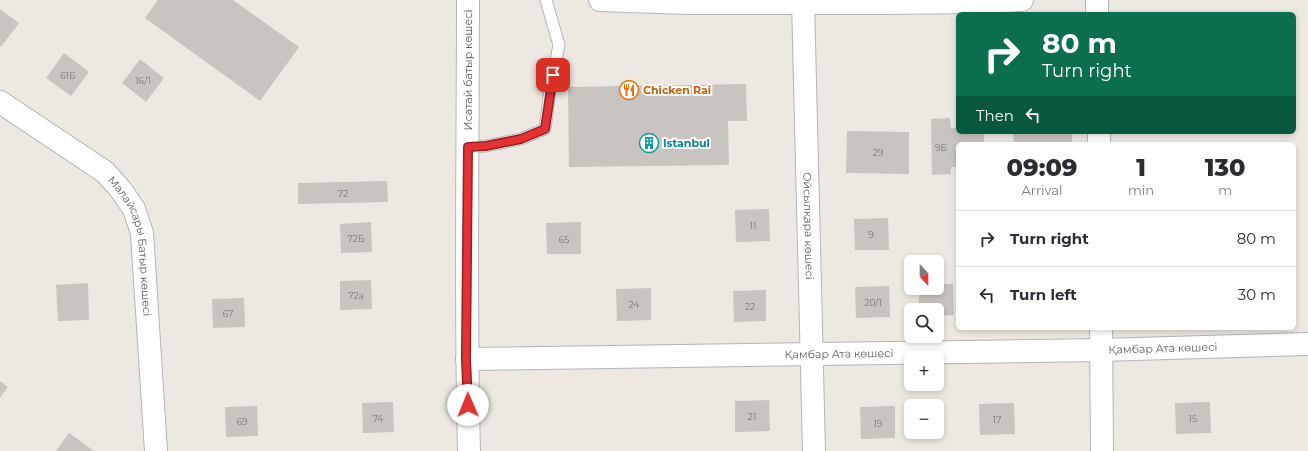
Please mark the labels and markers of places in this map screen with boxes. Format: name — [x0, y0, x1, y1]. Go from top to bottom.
pin — [536, 58, 570, 92]
restaurant icon: Chicken Rai — [618, 79, 640, 101]
place label: Chicken Rai — [643, 83, 711, 97]
building icon: Istanbul — [638, 132, 660, 154]
place label: Istanbul — [663, 136, 710, 150]

